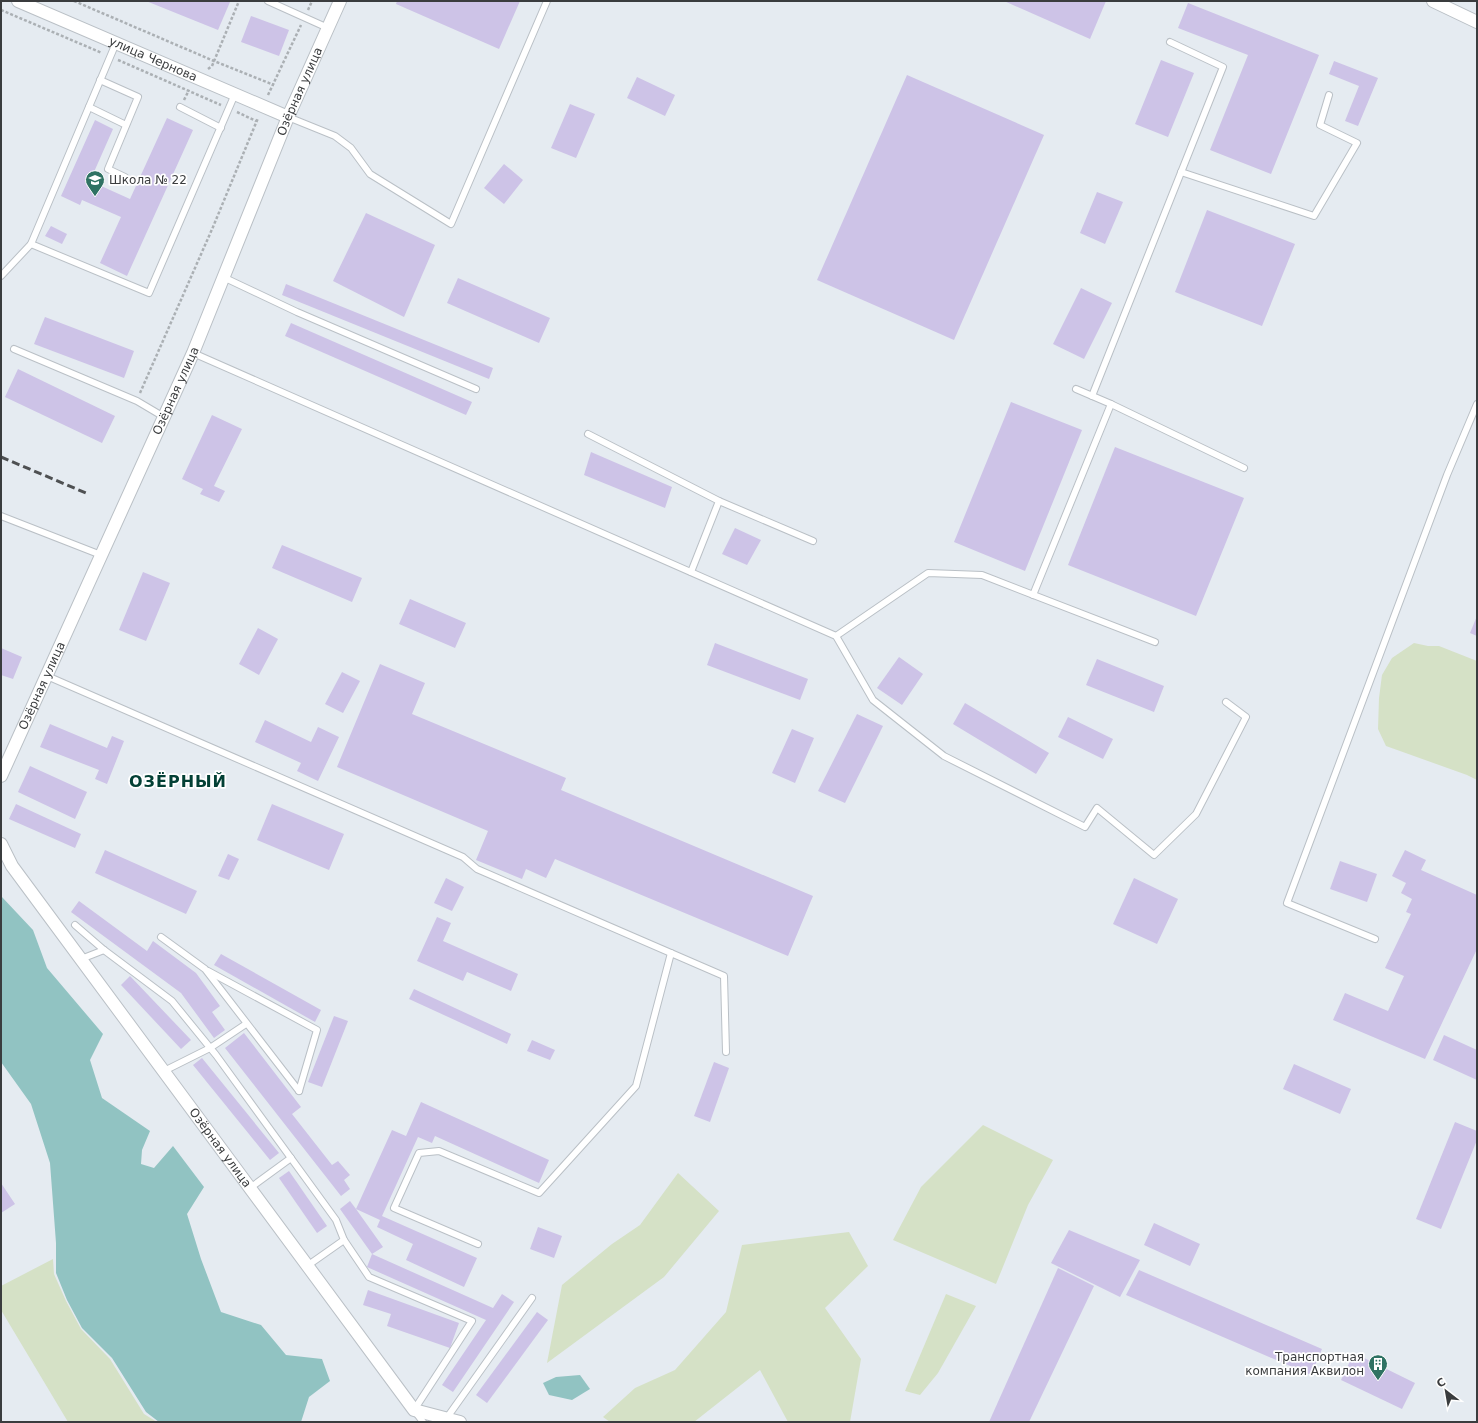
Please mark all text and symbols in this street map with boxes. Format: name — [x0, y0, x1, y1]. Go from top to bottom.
street label: улица Чернова — [107, 34, 199, 84]
street label: Озёрная улица — [274, 45, 325, 138]
school or university icon: Школа № 22 — [84, 169, 106, 197]
place label: Школа № 22 — [109, 173, 187, 187]
street label: Озёрная улица — [150, 345, 202, 437]
street label: Озёрная улица — [16, 640, 68, 732]
district label: ОЗЁРНЫЙ — [129, 772, 227, 791]
street label: Озёрная улица — [186, 1105, 254, 1190]
place label: Транспортная компания Аквилон — [1245, 1350, 1364, 1378]
building icon: Транспортная компания Аквилон — [1367, 1353, 1389, 1381]
north arrow — [1426, 1371, 1466, 1411]
text: С — [1434, 1375, 1448, 1391]

